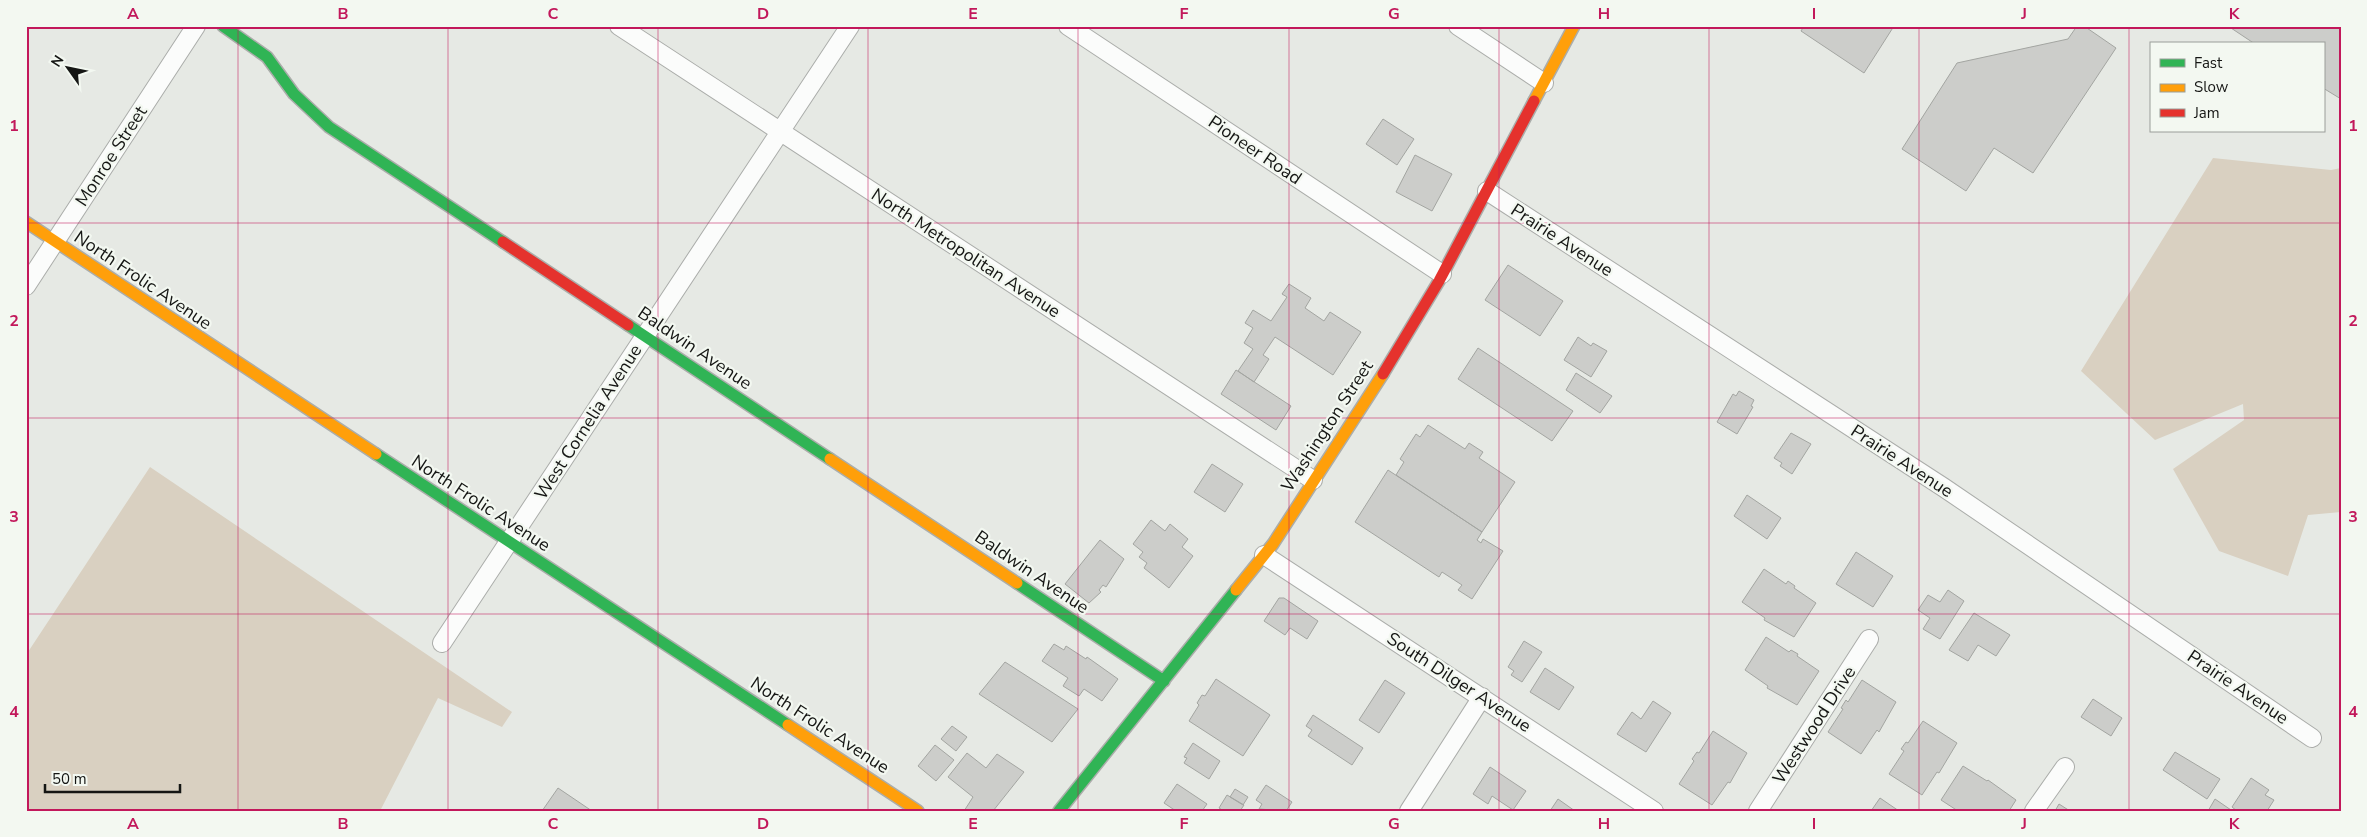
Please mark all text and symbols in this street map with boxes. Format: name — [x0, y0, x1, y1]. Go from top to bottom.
text: A — [127, 3, 139, 25]
text: B — [337, 3, 349, 25]
text: C — [548, 3, 559, 25]
text: D — [757, 3, 769, 25]
text: E — [968, 3, 978, 25]
text: F — [1180, 3, 1189, 25]
text: G — [1388, 3, 1400, 25]
text: H — [1598, 3, 1610, 25]
text: I — [1812, 3, 1816, 25]
text: J — [2020, 3, 2027, 25]
text: K — [2229, 3, 2241, 25]
north arrow — [42, 42, 92, 92]
legend — [2150, 42, 2324, 132]
text: N — [47, 52, 68, 71]
text: Fast — [2194, 53, 2223, 73]
text: Slow — [2194, 77, 2229, 97]
street label: Monroe Street — [70, 101, 153, 211]
text: Jam — [2193, 103, 2220, 123]
street label: Pioneer Road — [1204, 110, 1306, 190]
text: 1 — [9, 115, 19, 137]
text: 1 — [2348, 115, 2358, 137]
street label: North Metropolitan Avenue — [867, 183, 1065, 323]
street label: Prairie Avenue — [1506, 198, 1618, 282]
street label: North Frolic Avenue — [69, 225, 217, 335]
street label: Baldwin Avenue — [633, 301, 757, 395]
text: 2 — [9, 310, 19, 332]
text: 2 — [2348, 310, 2358, 332]
street label: West Cornelia Avenue — [529, 340, 647, 504]
street label: Washington Street — [1275, 355, 1379, 496]
street label: Prairie Avenue — [1846, 419, 1958, 503]
street label: North Frolic Avenue — [407, 449, 555, 557]
text: 3 — [9, 506, 19, 528]
text: 3 — [2348, 506, 2358, 528]
street label: Baldwin Avenue — [970, 525, 1094, 619]
street label: South Dilger Avenue — [1382, 626, 1536, 738]
street label: Prairie Avenue — [2183, 644, 2293, 730]
street label: Westwood Drive — [1767, 661, 1861, 789]
street label: North Frolic Avenue — [746, 671, 894, 779]
text: 4 — [9, 701, 19, 723]
text: 4 — [2348, 701, 2358, 723]
scale bar — [45, 762, 180, 794]
text: 50 m — [52, 769, 87, 789]
text: A — [127, 813, 139, 835]
text: B — [337, 813, 349, 835]
text: C — [548, 813, 559, 835]
text: D — [757, 813, 769, 835]
text: E — [968, 813, 978, 835]
text: F — [1180, 813, 1189, 835]
text: G — [1388, 813, 1400, 835]
text: H — [1598, 813, 1610, 835]
text: I — [1812, 813, 1816, 835]
text: J — [2020, 813, 2027, 835]
text: K — [2229, 813, 2241, 835]

